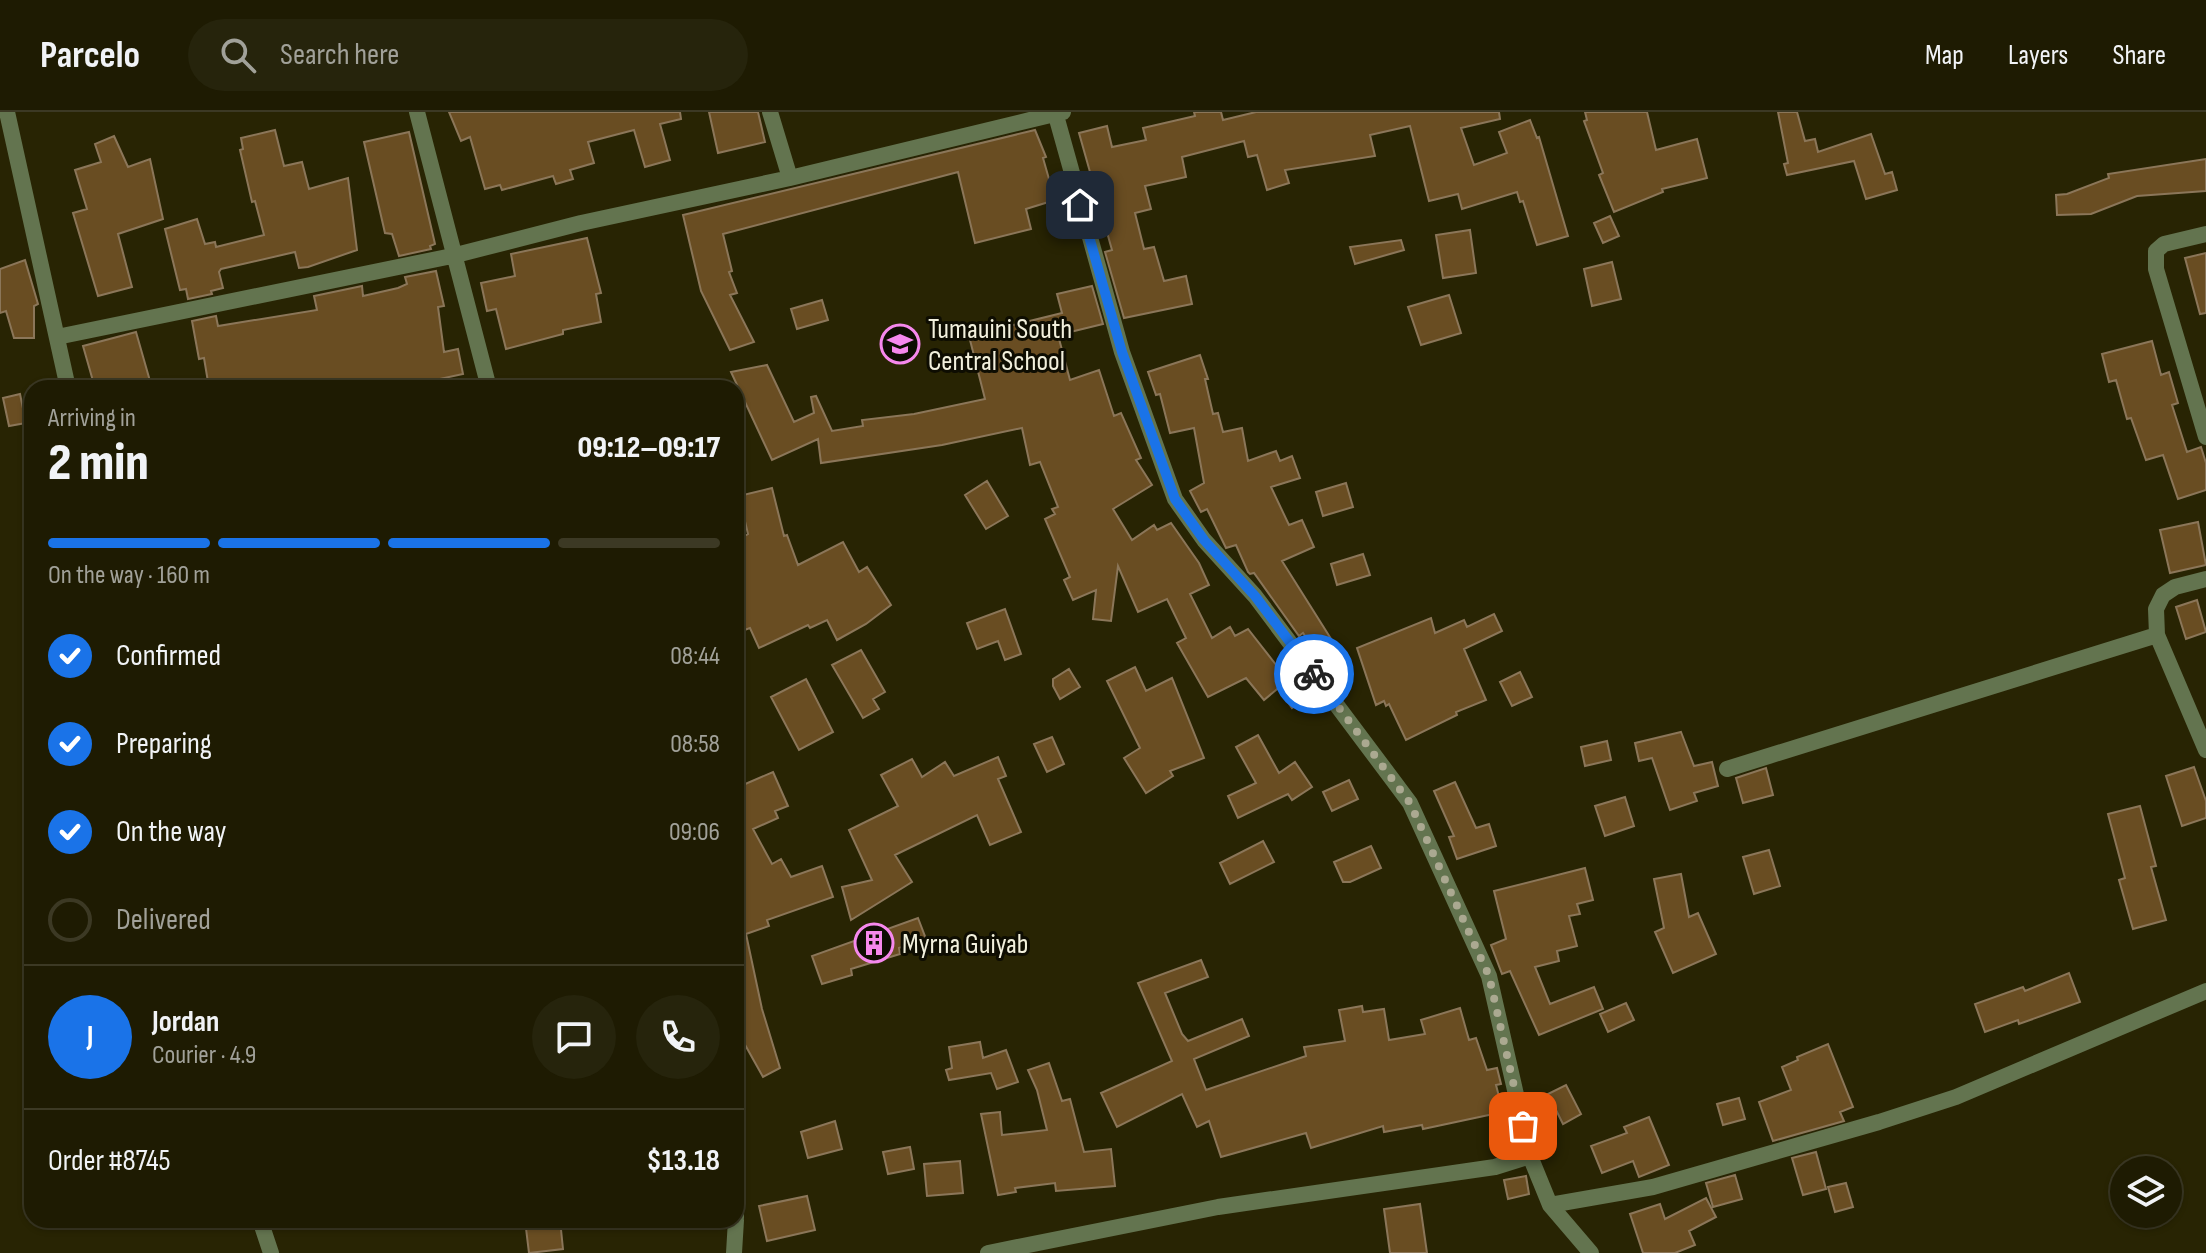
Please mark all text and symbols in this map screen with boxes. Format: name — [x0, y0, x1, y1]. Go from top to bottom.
search box — [188, 19, 748, 91]
text: Parcelo — [40, 33, 140, 78]
icon: search — [216, 33, 260, 77]
text: Search here — [280, 37, 399, 73]
text: Map — [1925, 39, 1964, 72]
text: Layers — [2008, 39, 2068, 72]
text: Share — [2112, 39, 2166, 72]
pin — [1046, 171, 1114, 239]
icon: home — [1058, 183, 1102, 227]
place label: Tumauini South Central School — [928, 313, 1072, 378]
school or university icon: Tumauini South Central School — [879, 323, 921, 365]
text: Arriving in — [48, 403, 136, 434]
text: 09:12–09:17 — [578, 430, 720, 466]
text: 2 min — [48, 432, 149, 495]
text: On the way · 160 m — [48, 560, 210, 591]
icon: check — [48, 634, 92, 678]
courier — [1274, 634, 1354, 714]
text: Confirmed — [116, 638, 221, 674]
text: 08:44 — [670, 641, 720, 672]
icon: bike — [1292, 652, 1336, 696]
icon: check — [48, 722, 92, 766]
text: Preparing — [116, 726, 212, 762]
text: 08:58 — [670, 729, 720, 760]
icon: check — [48, 810, 92, 854]
text: On the way — [116, 814, 226, 850]
text: 09:06 — [669, 817, 720, 848]
text: Delivered — [116, 902, 211, 938]
building icon: Myrna Guiyab — [853, 922, 895, 964]
place label: Myrna Guiyab — [902, 928, 1028, 961]
button: chat — [532, 995, 616, 1079]
button: phone — [636, 995, 720, 1079]
text: Jordan — [152, 1004, 219, 1040]
text: J — [87, 1019, 93, 1055]
text: Courier · 4.9 — [152, 1040, 256, 1071]
pin — [1489, 1092, 1557, 1160]
icon: bag — [1501, 1104, 1545, 1148]
text: Order #8745 — [48, 1143, 171, 1179]
text: $13.18 — [646, 1143, 720, 1179]
map controls — [2110, 1156, 2182, 1228]
button: layers — [2110, 1156, 2182, 1228]

